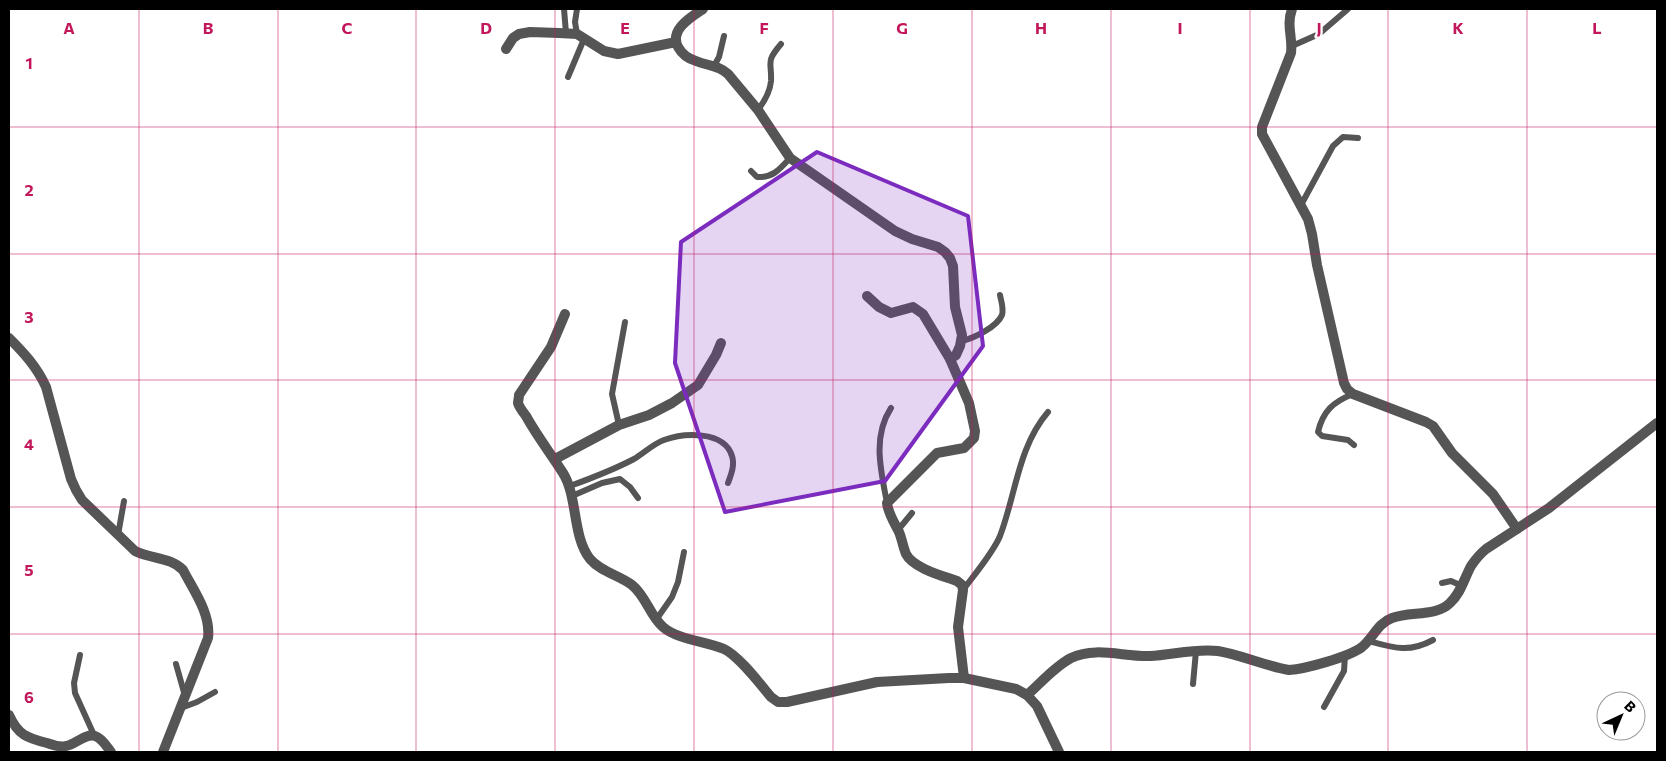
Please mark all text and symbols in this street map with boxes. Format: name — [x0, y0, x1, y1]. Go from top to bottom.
text: A — [63, 18, 75, 37]
text: B — [203, 18, 214, 37]
text: C — [342, 18, 353, 37]
text: D — [480, 18, 492, 37]
text: E — [620, 18, 630, 37]
text: F — [759, 18, 769, 37]
text: G — [896, 18, 908, 37]
text: H — [1035, 18, 1047, 37]
text: I — [1177, 18, 1183, 37]
text: J — [1316, 18, 1322, 37]
text: K — [1452, 18, 1464, 37]
text: L — [1592, 18, 1602, 37]
text: 1 — [25, 53, 33, 72]
text: 2 — [24, 180, 34, 199]
text: 3 — [24, 307, 34, 326]
text: 4 — [24, 434, 34, 453]
text: 5 — [24, 560, 34, 579]
text: 6 — [24, 687, 34, 706]
north arrow — [1596, 691, 1646, 741]
text: B — [1621, 697, 1640, 716]

